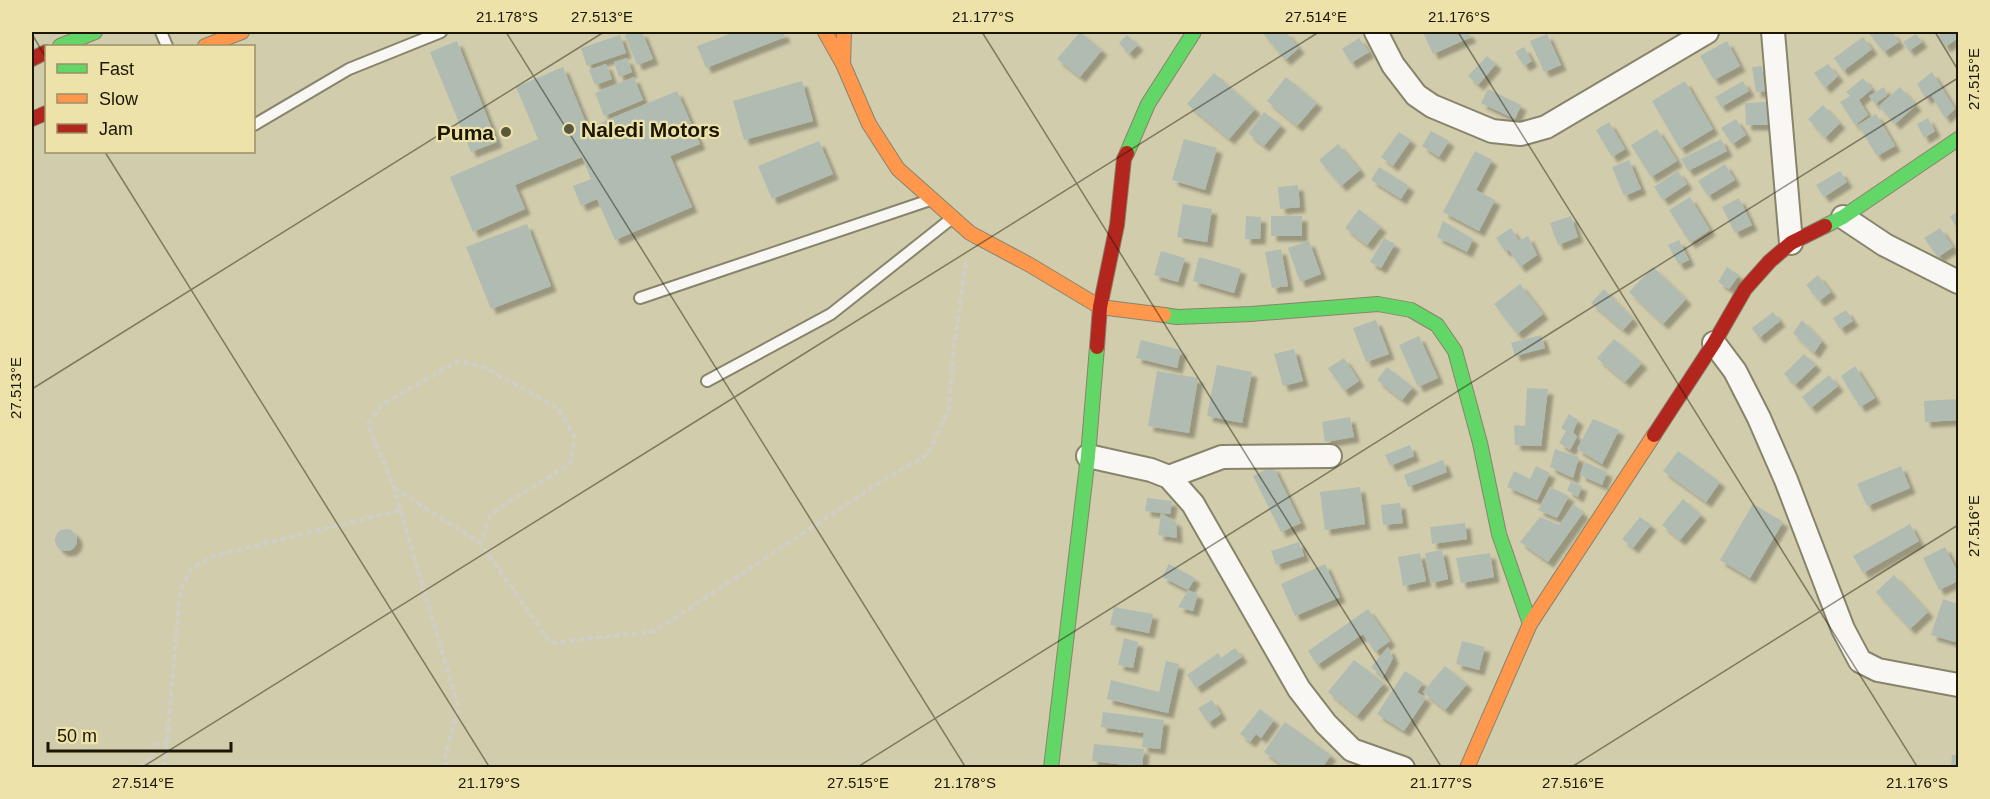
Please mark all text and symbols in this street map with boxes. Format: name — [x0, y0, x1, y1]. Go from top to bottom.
text: 21.178°S — [476, 8, 538, 25]
text: 27.513°E — [571, 8, 633, 25]
text: 21.177°S — [952, 8, 1014, 25]
text: 27.514°E — [1285, 8, 1347, 25]
text: 21.176°S — [1428, 8, 1490, 25]
legend — [45, 45, 255, 153]
text: 27.515°E — [1965, 48, 1982, 110]
text: Fast — [99, 59, 134, 79]
text: Slow — [99, 89, 139, 109]
place label: Naledi Motors — [581, 118, 720, 141]
text: Jam — [99, 119, 133, 139]
place label: Puma — [437, 121, 494, 144]
marker: Naledi Motors — [562, 122, 576, 136]
marker: Puma — [499, 125, 513, 139]
text: 27.513°E — [7, 357, 24, 419]
text: 27.516°E — [1965, 495, 1982, 557]
scale bar — [48, 715, 231, 753]
text: 50 m — [57, 726, 97, 746]
text: 27.514°E — [112, 774, 174, 791]
text: 21.179°S — [458, 774, 520, 791]
text: 27.515°E — [827, 774, 889, 791]
text: 21.178°S — [934, 774, 996, 791]
text: 21.177°S — [1410, 774, 1472, 791]
text: 27.516°E — [1542, 774, 1604, 791]
text: 21.176°S — [1886, 774, 1948, 791]

